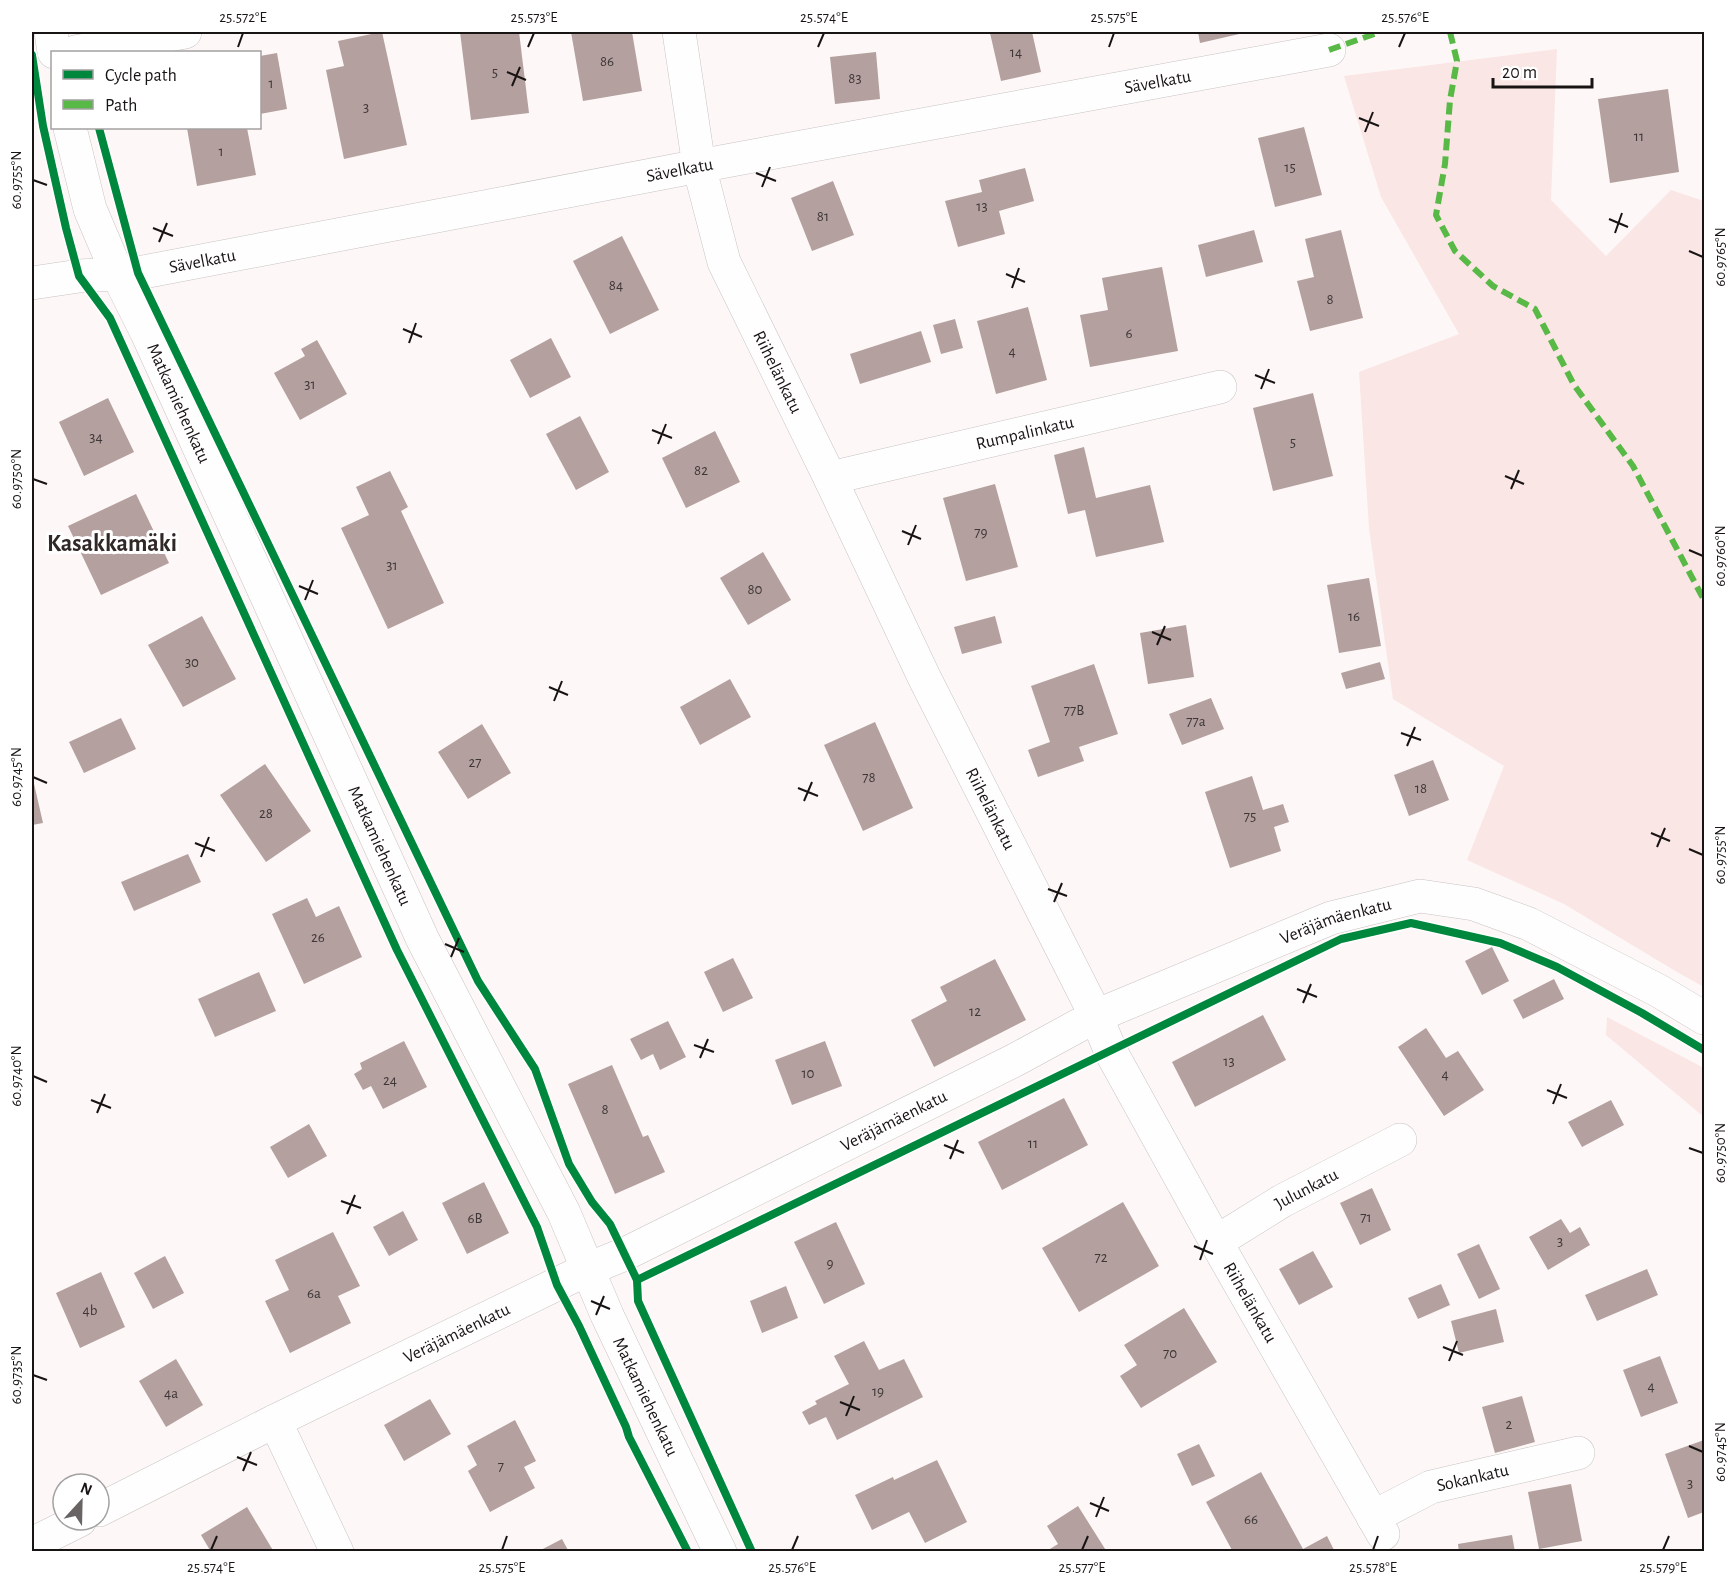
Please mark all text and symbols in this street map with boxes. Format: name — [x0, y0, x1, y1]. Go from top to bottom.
text: 25.572°E — [219, 10, 267, 25]
text: 25.573°E — [511, 10, 557, 25]
text: 25.574°E — [800, 10, 848, 25]
text: 25.575°E — [1091, 10, 1137, 25]
text: 25.576°E — [1381, 10, 1429, 25]
house number: 14 — [1010, 45, 1022, 60]
legend — [51, 51, 261, 129]
scale bar — [1493, 51, 1592, 89]
house number: 86 — [600, 54, 614, 69]
text: 20 m — [1502, 64, 1537, 82]
house number: 5 — [492, 65, 498, 80]
text: Cycle path — [105, 67, 177, 85]
street label: Sävelkatu — [1123, 68, 1193, 98]
house number: 83 — [848, 71, 862, 86]
house number: 1 — [268, 76, 274, 91]
text: Path — [105, 97, 137, 115]
house number: 3 — [363, 100, 369, 115]
house number: 11 — [1634, 129, 1644, 144]
house number: 1 — [218, 144, 224, 159]
text: 60.9755°N — [9, 151, 24, 209]
street label: Sävelkatu — [645, 156, 715, 186]
house number: 15 — [1284, 160, 1296, 175]
house number: 13 — [976, 199, 988, 214]
house number: 81 — [817, 209, 829, 224]
text: 60.9765°N — [1713, 227, 1728, 287]
street label: Sävelkatu — [168, 247, 237, 277]
house number: 84 — [609, 278, 623, 293]
house number: 8 — [1326, 292, 1334, 307]
house number: 6 — [1125, 326, 1133, 341]
street label: Riihelänkatu — [749, 328, 805, 416]
street label: Matkamiehenkatu — [143, 341, 213, 466]
house number: 4 — [1008, 344, 1016, 359]
house number: 31 — [304, 377, 316, 392]
street label: Rumpalinkatu — [974, 413, 1076, 454]
house number: 34 — [89, 430, 103, 445]
house number: 5 — [1290, 435, 1296, 450]
text: 60.9750°N — [9, 449, 24, 509]
house number: 82 — [694, 463, 708, 478]
house number: 79 — [974, 525, 988, 540]
text: 60.9760°N — [1713, 525, 1728, 587]
district label: Kasakkamäki — [47, 532, 177, 556]
house number: 31 — [386, 558, 398, 573]
house number: 80 — [747, 582, 763, 597]
house number: 16 — [1348, 609, 1360, 624]
house number: 30 — [185, 655, 199, 670]
house number: 77B — [1064, 703, 1084, 718]
house number: 77a — [1186, 714, 1206, 729]
text: 60.9745°N — [9, 747, 24, 807]
house number: 27 — [468, 755, 482, 770]
street label: Riihelänkatu — [962, 765, 1018, 853]
house number: 78 — [862, 770, 876, 785]
house number: 18 — [1415, 781, 1427, 796]
street label: Matkamiehenkatu — [344, 783, 414, 909]
house number: 28 — [259, 806, 273, 821]
house number: 75 — [1244, 809, 1256, 824]
text: 60.9755°N — [1713, 826, 1728, 884]
street label: Veräjämäenkatu — [1278, 895, 1393, 948]
house number: 26 — [311, 930, 325, 945]
house number: 12 — [969, 1004, 981, 1019]
text: 60.9740°N — [9, 1045, 24, 1107]
house number: 13 — [1223, 1054, 1235, 1069]
house number: 10 — [801, 1066, 815, 1081]
house number: 4 — [1441, 1067, 1449, 1082]
house number: 24 — [383, 1073, 397, 1088]
street label: Veräjämäenkatu — [838, 1087, 950, 1155]
house number: 8 — [601, 1102, 609, 1117]
text: 60.9750°N — [1713, 1123, 1728, 1183]
house number: 11 — [1028, 1136, 1038, 1151]
street label: Julunkatu — [1272, 1166, 1341, 1213]
house number: 71 — [1360, 1210, 1372, 1225]
house number: 6B — [467, 1211, 483, 1226]
house number: 3 — [1557, 1234, 1563, 1249]
house number: 72 — [1094, 1250, 1108, 1265]
house number: 9 — [826, 1256, 834, 1271]
street label: Riihelänkatu — [1220, 1259, 1280, 1346]
house number: 6a — [307, 1286, 321, 1301]
street label: Veräjämäenkatu — [401, 1300, 513, 1367]
house number: 4b — [83, 1303, 98, 1318]
street label: Matkamiehenkatu — [609, 1335, 681, 1459]
text: 60.9735°N — [9, 1346, 24, 1404]
house number: 70 — [1163, 1346, 1177, 1361]
house number: 4 — [1647, 1379, 1655, 1394]
house number: 19 — [872, 1384, 884, 1399]
house number: 4a — [164, 1386, 178, 1401]
house number: 2 — [1506, 1417, 1513, 1432]
text: 60.9745°N — [1713, 1422, 1728, 1482]
house number: 7 — [498, 1459, 504, 1474]
street label: Sokankatu — [1435, 1461, 1511, 1495]
north arrow — [51, 1472, 111, 1532]
house number: 3 — [1687, 1476, 1693, 1491]
text: N — [78, 1480, 94, 1499]
house number: 66 — [1244, 1512, 1258, 1527]
text: 25.574°E — [187, 1560, 235, 1575]
text: 25.575°E — [479, 1560, 525, 1575]
text: 25.576°E — [768, 1560, 816, 1575]
text: 25.577°E — [1059, 1560, 1105, 1575]
text: 25.578°E — [1349, 1560, 1397, 1575]
text: 25.579°E — [1639, 1560, 1687, 1575]

